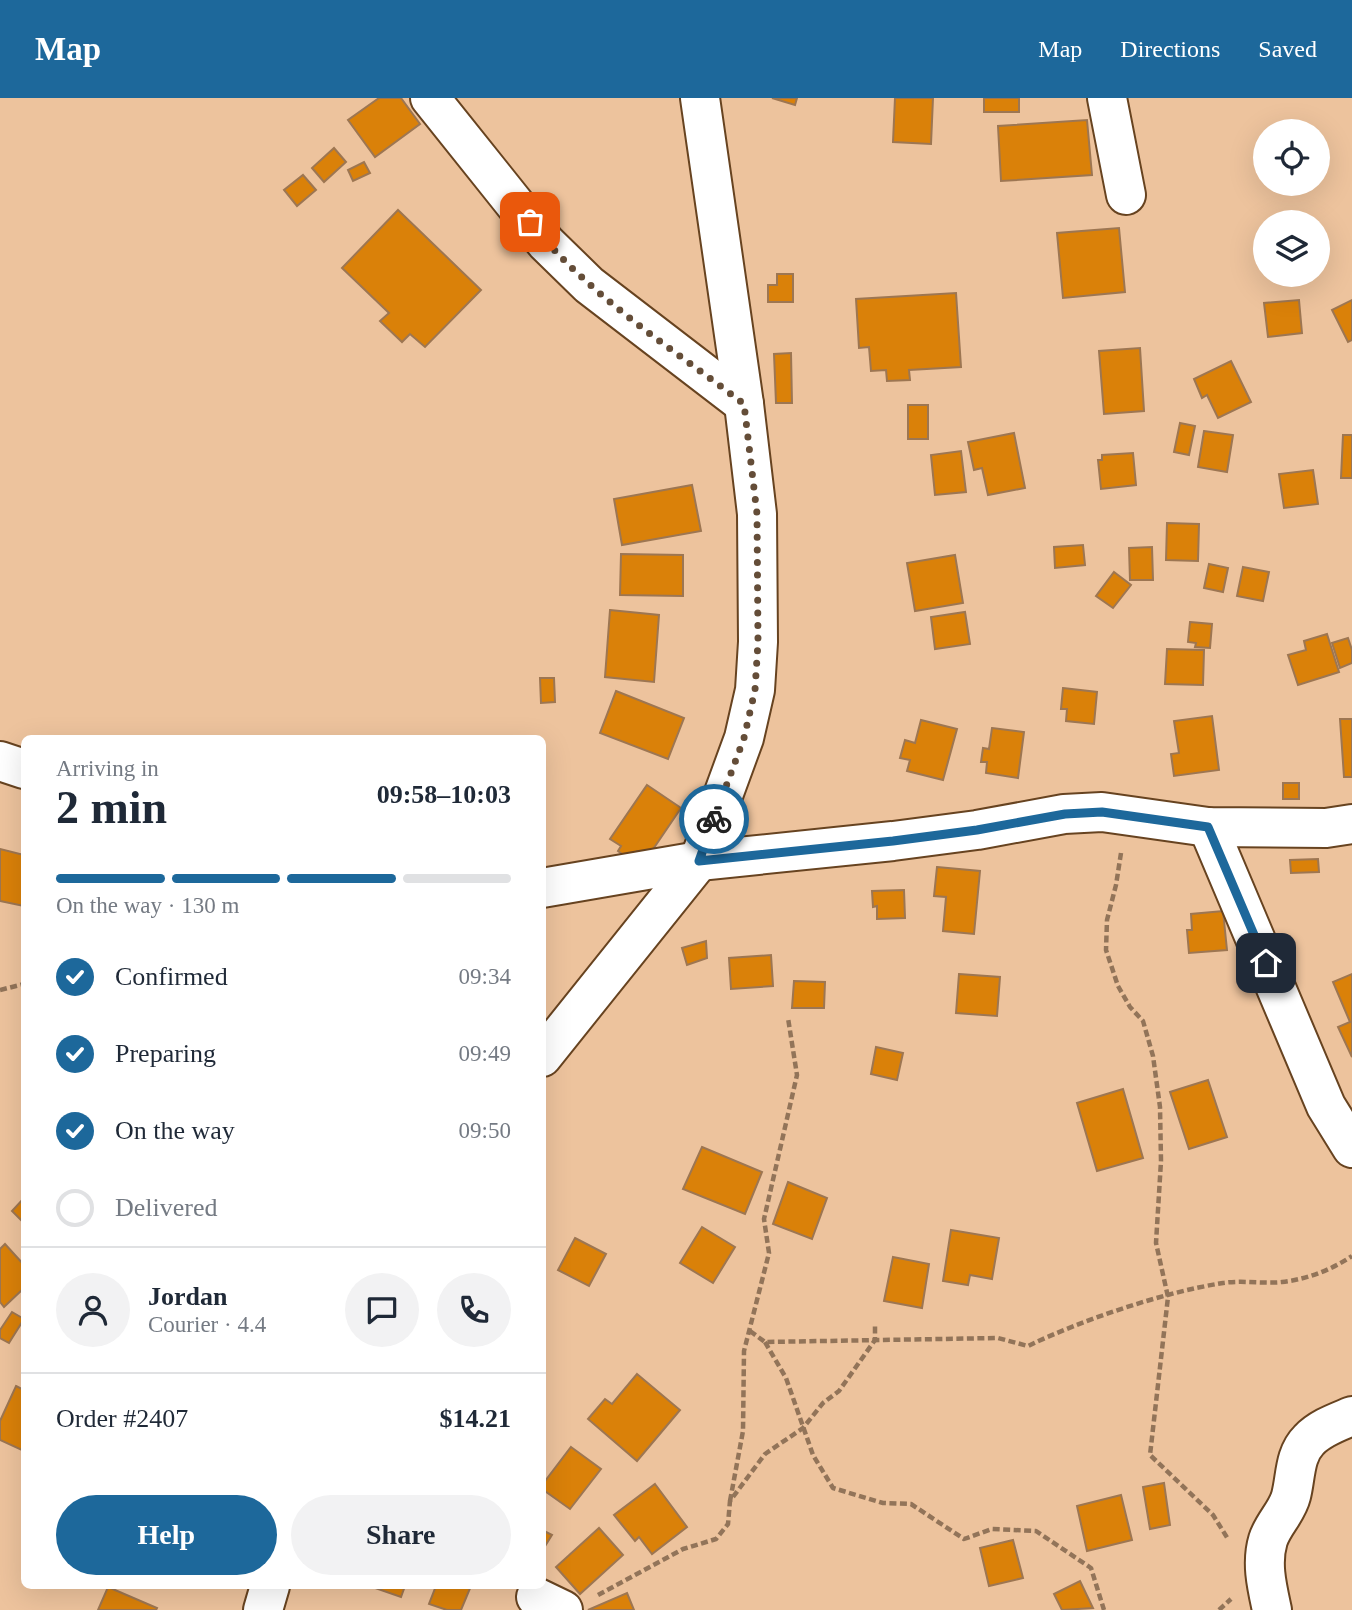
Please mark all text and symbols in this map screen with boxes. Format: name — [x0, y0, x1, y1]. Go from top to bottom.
text: Map — [35, 31, 101, 67]
text: Map — [1038, 36, 1082, 62]
text: Directions — [1120, 36, 1220, 62]
text: Saved — [1258, 36, 1317, 62]
map controls — [1253, 119, 1330, 287]
button: locate — [1253, 119, 1330, 196]
pin — [500, 192, 560, 252]
icon: bag — [511, 203, 549, 241]
button: layers — [1253, 210, 1330, 287]
text: Arriving in — [56, 756, 159, 781]
text: 09:58–10:03 — [377, 780, 511, 809]
text: 2 min — [56, 782, 167, 833]
courier — [679, 784, 749, 854]
icon: bike — [695, 800, 733, 838]
text: On the way · 130 m — [56, 893, 239, 918]
pin — [1236, 933, 1296, 993]
icon: home — [1247, 944, 1285, 982]
icon: check — [56, 958, 94, 996]
text: Confirmed — [115, 962, 228, 991]
text: 09:34 — [459, 964, 511, 989]
icon: check — [56, 1035, 94, 1073]
text: Preparing — [115, 1039, 216, 1068]
text: 09:49 — [459, 1041, 511, 1066]
icon: check — [56, 1112, 94, 1150]
text: On the way — [115, 1116, 235, 1145]
text: 09:50 — [459, 1118, 511, 1143]
text: Delivered — [115, 1193, 218, 1222]
button: person — [56, 1273, 130, 1347]
button: chat — [345, 1273, 419, 1347]
button: phone — [437, 1273, 511, 1347]
text: Jordan — [148, 1282, 227, 1311]
text: Courier · 4.4 — [148, 1312, 266, 1337]
text: Order #2407 — [56, 1404, 188, 1433]
text: $14.21 — [440, 1404, 511, 1433]
button: Help — [56, 1495, 277, 1575]
button: Share — [291, 1495, 511, 1575]

